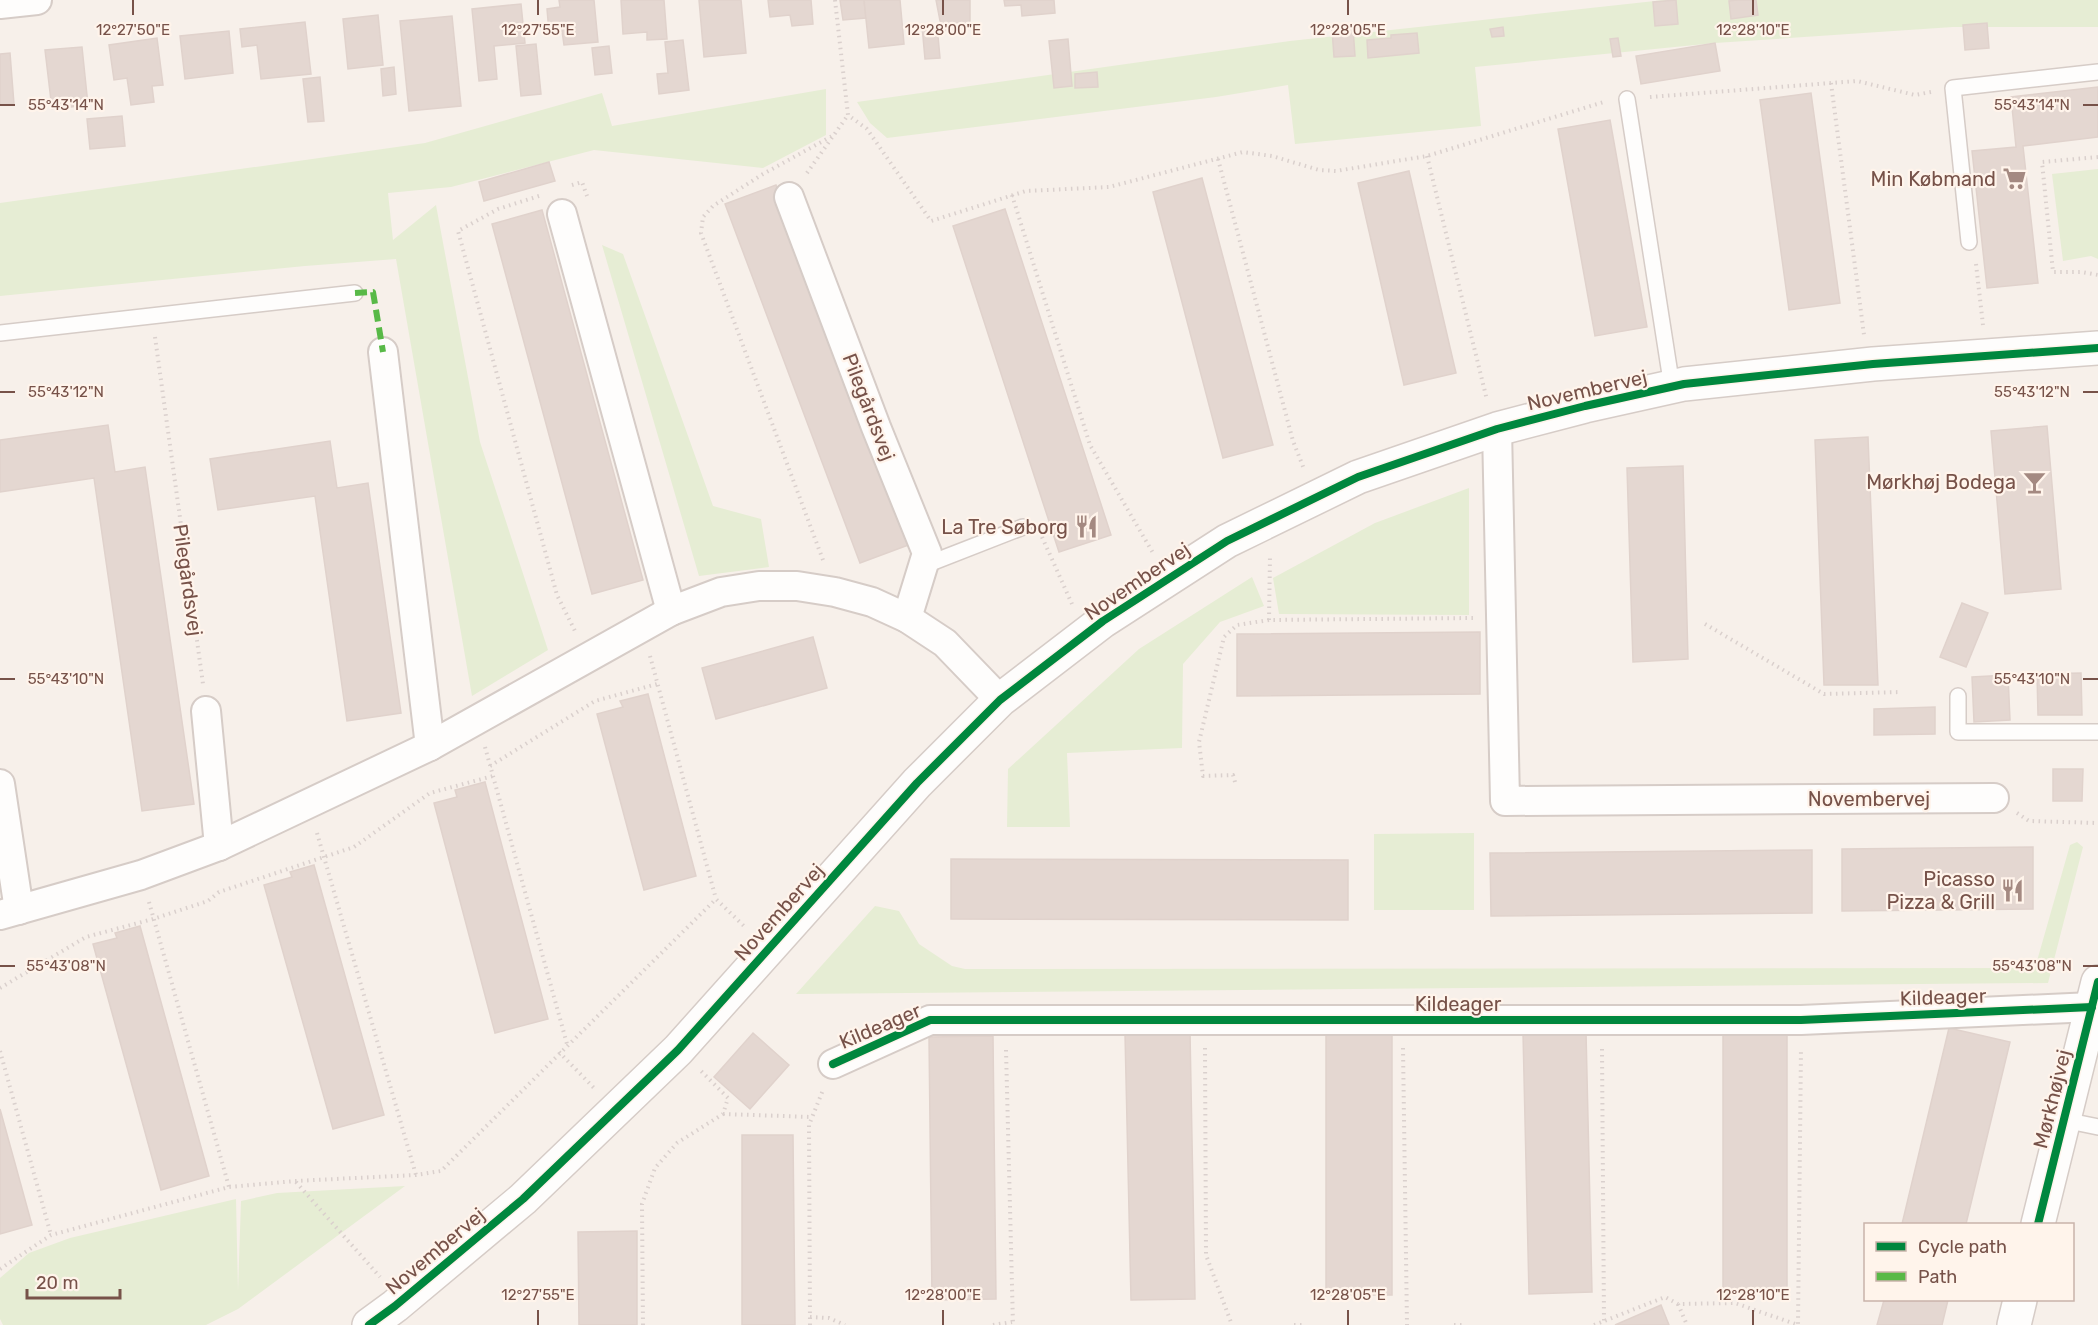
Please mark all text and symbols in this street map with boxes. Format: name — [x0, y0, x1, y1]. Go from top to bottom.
text: 12°27'50"E — [96, 21, 170, 39]
text: 12°27'55"E — [501, 21, 575, 39]
text: 12°28'00"E — [905, 21, 981, 39]
text: 12°28'05"E — [1310, 21, 1386, 39]
text: 12°28'10"E — [1716, 21, 1790, 39]
text: 55°43'14"N — [28, 96, 104, 114]
text: 55°43'14"N — [1994, 96, 2070, 114]
supermarket icon: Min Købmand — [2001, 166, 2027, 192]
place label: Min Købmand — [1871, 167, 1996, 191]
street label: Pilegårdsvej — [838, 350, 900, 464]
street label: Novembervej — [1525, 365, 1649, 415]
text: 55°43'12"N — [28, 383, 104, 401]
text: 55°43'12"N — [1994, 383, 2070, 401]
bar icon: Mørkhøj Bodega — [2021, 469, 2047, 495]
place label: Mørkhøj Bodega — [1866, 470, 2016, 494]
restaurant icon: La Tre Søborg — [1073, 514, 1099, 540]
place label: La Tre Søborg — [941, 515, 1068, 539]
street label: Pilegårdsvej — [168, 522, 208, 638]
street label: Novembervej — [1080, 537, 1194, 625]
text: 55°43'10"N — [28, 670, 104, 688]
text: 55°43'10"N — [1994, 670, 2070, 688]
street label: Novembervej — [1808, 787, 1930, 811]
street label: Novembervej — [729, 858, 829, 966]
place label: Picasso Pizza & Grill — [1886, 867, 1995, 914]
restaurant icon: Picasso Pizza & Grill — [2000, 877, 2026, 903]
text: 55°43'08"N — [26, 957, 106, 975]
text: 55°43'08"N — [1992, 957, 2072, 975]
street label: Kildeager — [1899, 983, 1987, 1011]
street label: Kildeager — [1415, 992, 1502, 1016]
street label: Kildeager — [835, 998, 925, 1054]
street label: Mørkhøjvej — [2028, 1047, 2076, 1151]
street label: Novembervej — [380, 1202, 490, 1300]
legend — [1864, 1223, 2074, 1301]
text: Cycle path — [1918, 1236, 2007, 1258]
scale bar — [27, 1262, 120, 1300]
text: Path — [1918, 1266, 1957, 1288]
text: 20 m — [36, 1272, 78, 1294]
text: 12°27'55"E — [501, 1286, 575, 1304]
text: 12°28'00"E — [905, 1286, 981, 1304]
text: 12°28'05"E — [1310, 1286, 1386, 1304]
text: 12°28'10"E — [1716, 1286, 1790, 1304]

